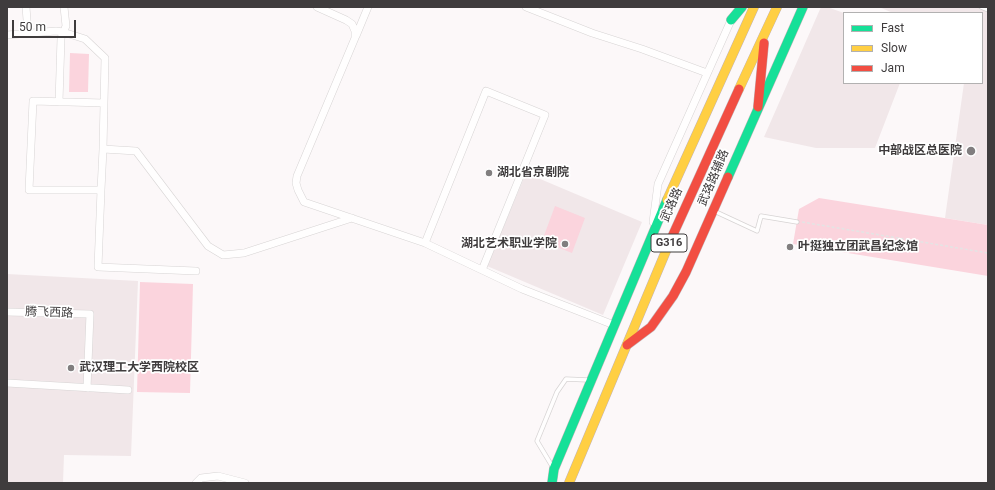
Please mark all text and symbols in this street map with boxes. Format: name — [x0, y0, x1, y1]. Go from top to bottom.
scale bar — [14, 12, 78, 38]
legend — [843, 12, 983, 84]
text: 50 m — [19, 20, 46, 34]
text: Fast — [881, 21, 904, 35]
text: Slow — [881, 41, 907, 55]
text: Jam — [881, 61, 905, 75]
place label: 中部战区总医院 — [878, 144, 962, 158]
marker: 中部战区总医院 — [965, 145, 977, 157]
street label: 武珞路辅路 — [696, 148, 732, 208]
place label: 湖北省京剧院 — [497, 166, 569, 180]
marker: 湖北省京剧院 — [484, 168, 494, 178]
street label: 武珞路 — [658, 186, 686, 224]
road number: G316 — [651, 234, 687, 252]
place label: 湖北艺术职业学院 — [461, 237, 557, 251]
marker: 湖北艺术职业学院 — [560, 239, 570, 249]
place label: 叶挺独立团武昌纪念馆 — [798, 240, 918, 254]
marker: 叶挺独立团武昌纪念馆 — [785, 242, 795, 252]
street label: 腾飞西路 — [25, 305, 73, 321]
place label: 武汉理工大学西院校区 — [79, 361, 199, 375]
marker: 武汉理工大学西院校区 — [66, 363, 76, 373]

